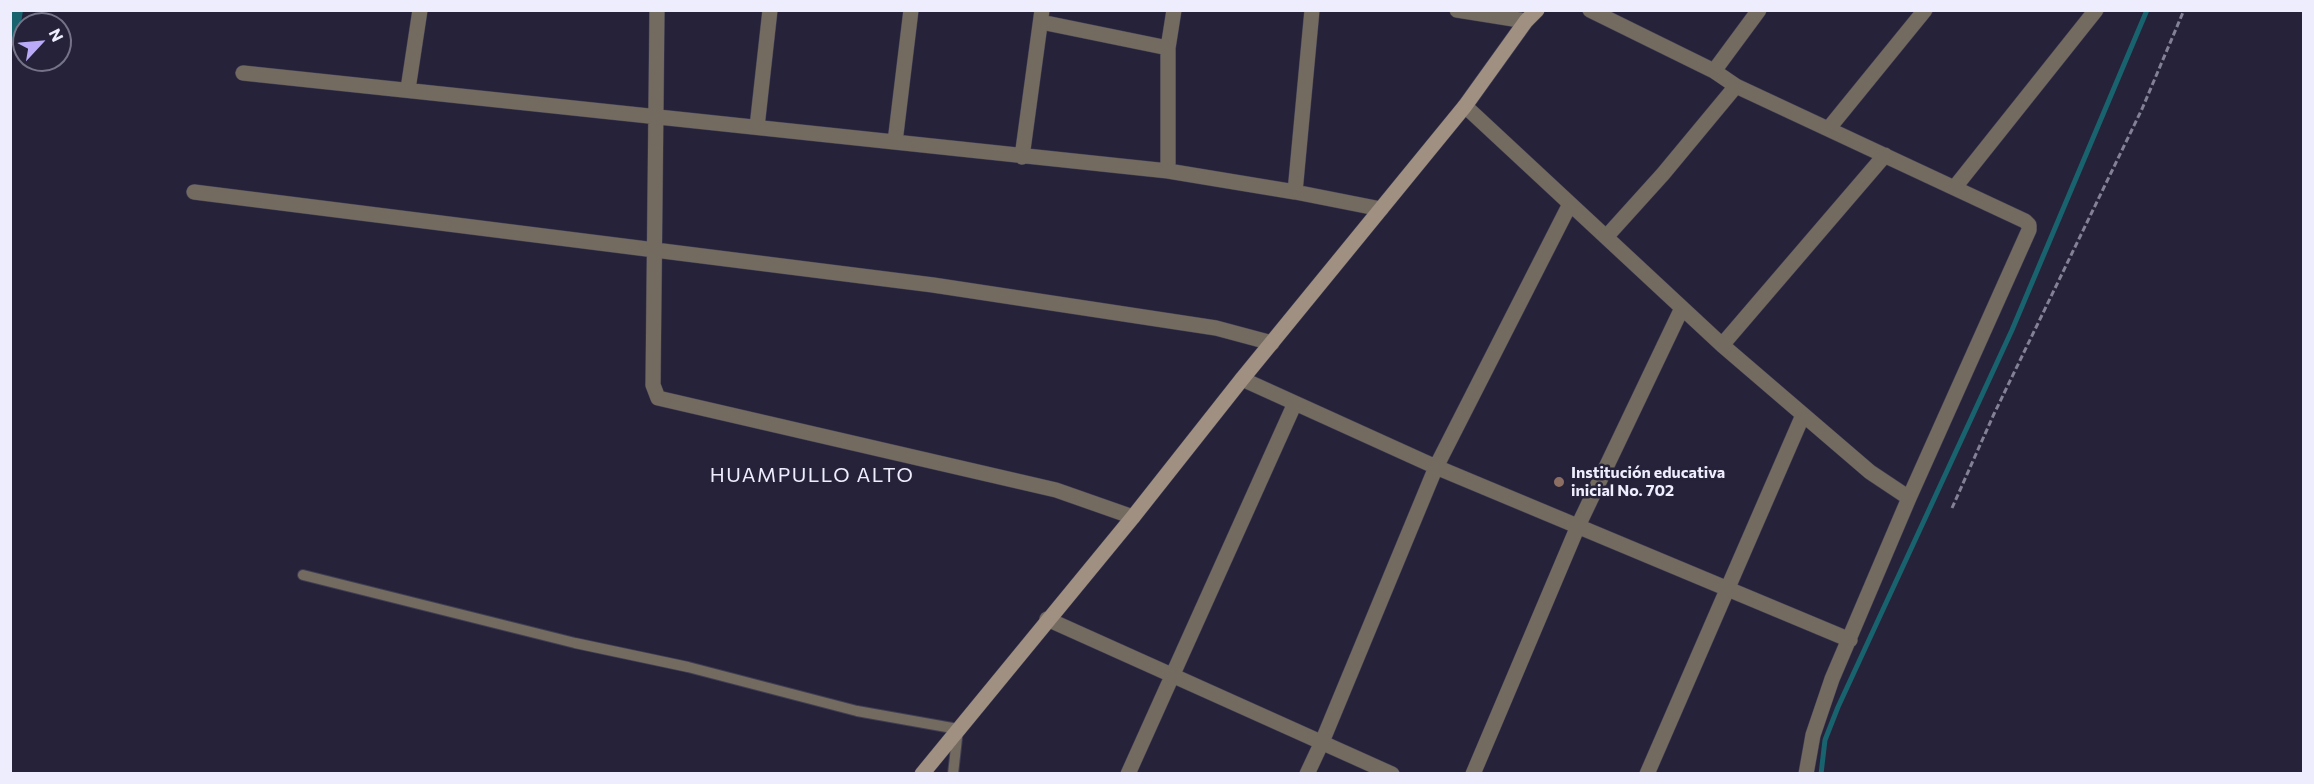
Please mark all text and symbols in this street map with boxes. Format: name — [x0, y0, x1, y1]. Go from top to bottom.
north arrow — [12, 12, 72, 72]
text: N — [46, 25, 68, 44]
district label: HUAMPULLO ALTO — [710, 463, 914, 487]
place label: Institución educativa inicial No. 702 — [1571, 463, 1725, 501]
marker: Institución educativa inicial No. 702 — [1552, 475, 1566, 489]

